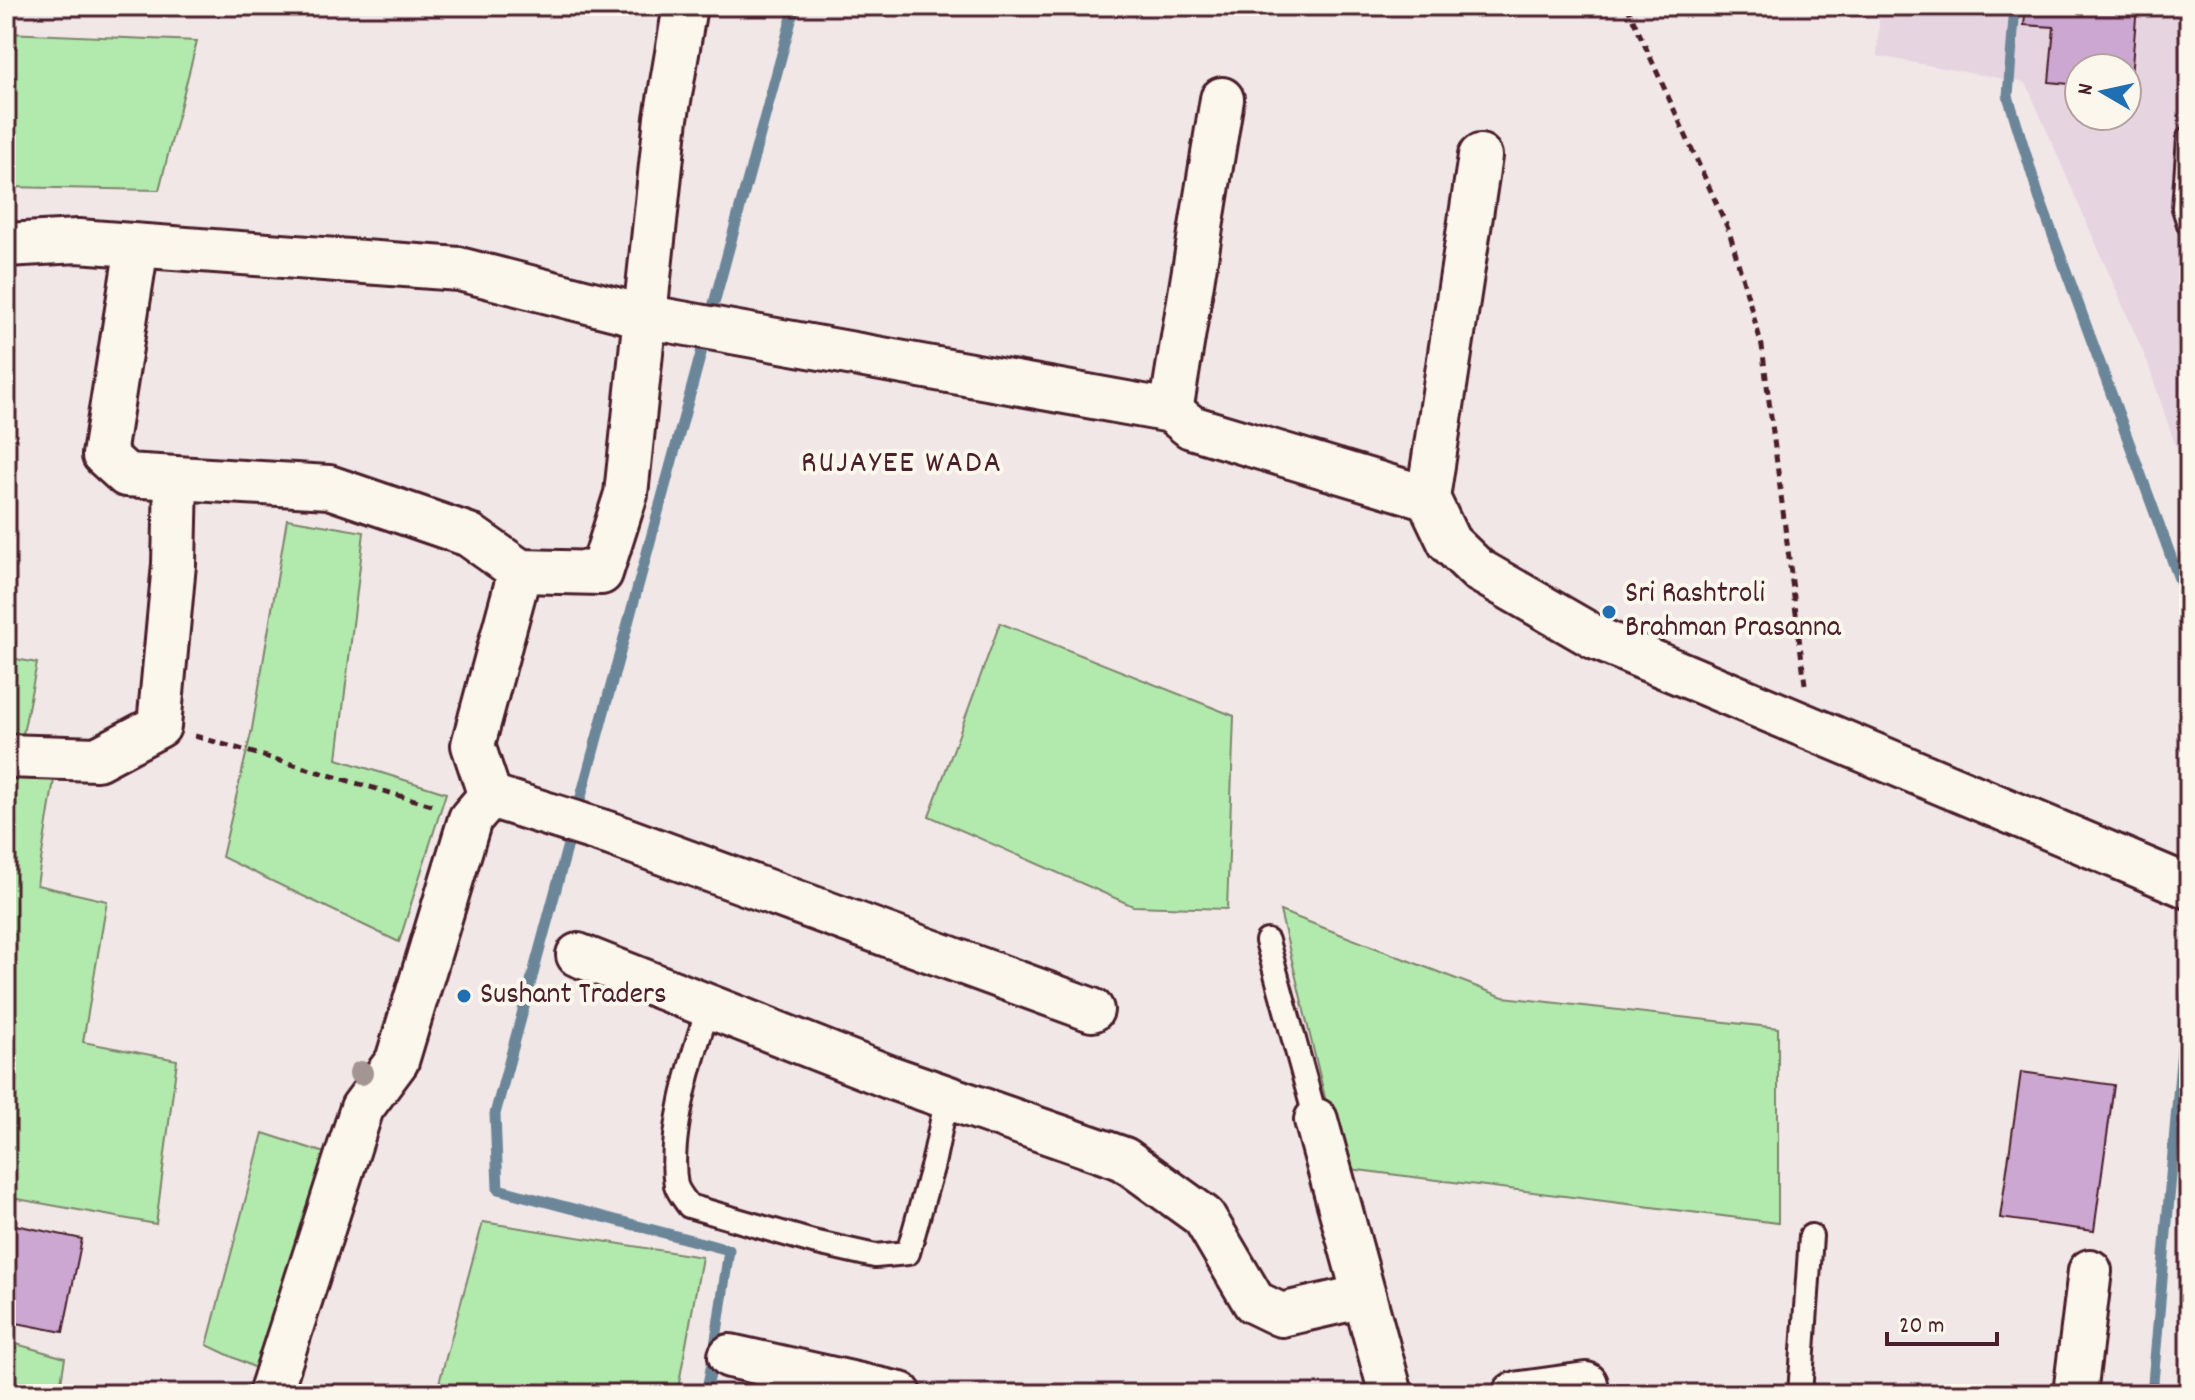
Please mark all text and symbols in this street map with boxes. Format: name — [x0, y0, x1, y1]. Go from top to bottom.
north arrow — [2063, 52, 2143, 132]
text: N — [2071, 82, 2103, 97]
district label: RUJAYEE WADA — [801, 442, 1003, 488]
place label: Sri Rashtroli Brahman Prasanna — [1625, 574, 1842, 651]
marker: Sri Rashtroli Brahman Prasanna — [1600, 603, 1618, 621]
place label: Sushant Traders — [480, 975, 667, 1018]
marker: Sushant Traders — [455, 987, 473, 1005]
scale bar — [1887, 1296, 1997, 1346]
text: 20 m — [1899, 1310, 1945, 1344]

